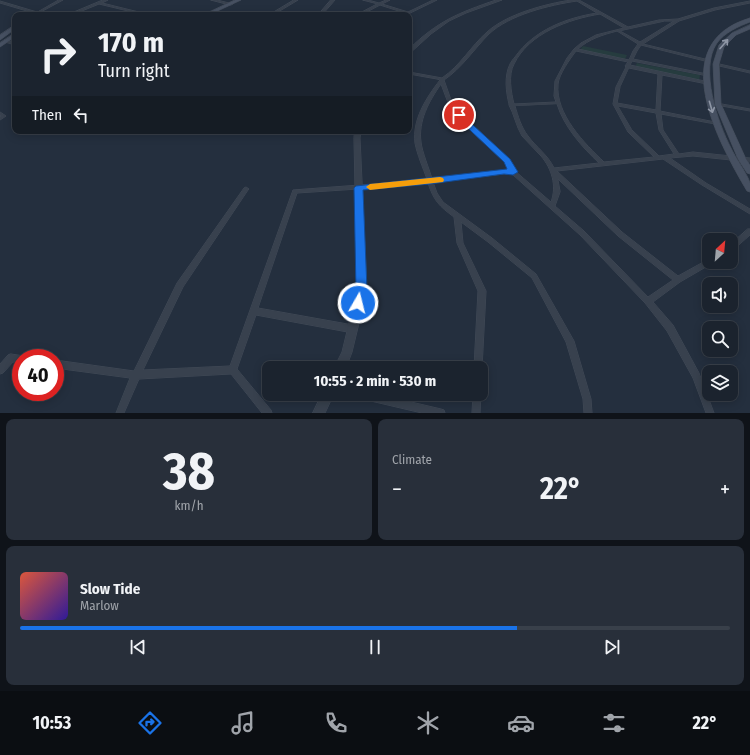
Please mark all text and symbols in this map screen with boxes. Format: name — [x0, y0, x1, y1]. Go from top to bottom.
text: 170 m — [98, 26, 164, 59]
icon: right — [32, 28, 84, 80]
one-way arrow — [719, 39, 728, 49]
text: Turn right — [98, 60, 170, 82]
pin — [442, 98, 476, 132]
one-way arrow — [707, 101, 715, 114]
icon: left — [70, 104, 92, 126]
icon: arrive — [448, 104, 470, 126]
text: Then — [32, 106, 62, 124]
north arrow — [702, 233, 738, 269]
map controls — [702, 233, 738, 401]
button: sound — [702, 277, 738, 313]
position arrow — [337, 282, 379, 324]
button: search — [702, 321, 738, 357]
speed limit sign: 40 — [12, 349, 64, 401]
button: layers — [702, 365, 738, 401]
text: 10:55 · 2 min · 530 m — [314, 372, 436, 390]
text: 38 — [163, 440, 215, 503]
text: Climate — [392, 452, 432, 467]
text: 22° — [540, 471, 582, 507]
text: − — [392, 476, 402, 503]
text: + — [720, 476, 730, 503]
text: km/h — [175, 498, 204, 513]
text: Slow Tide — [80, 580, 140, 598]
text: Marlow — [80, 598, 119, 613]
icon: previous — [127, 636, 149, 658]
icon: pause — [364, 636, 386, 658]
icon: next — [601, 636, 623, 658]
icon: directions — [136, 709, 164, 737]
icon: music — [229, 709, 257, 737]
icon: phone — [322, 709, 350, 737]
icon: climate — [414, 709, 442, 737]
icon: car — [507, 709, 535, 737]
icon: filters — [600, 709, 628, 737]
text: 10:53 — [32, 712, 71, 734]
text: 22° — [693, 712, 718, 734]

